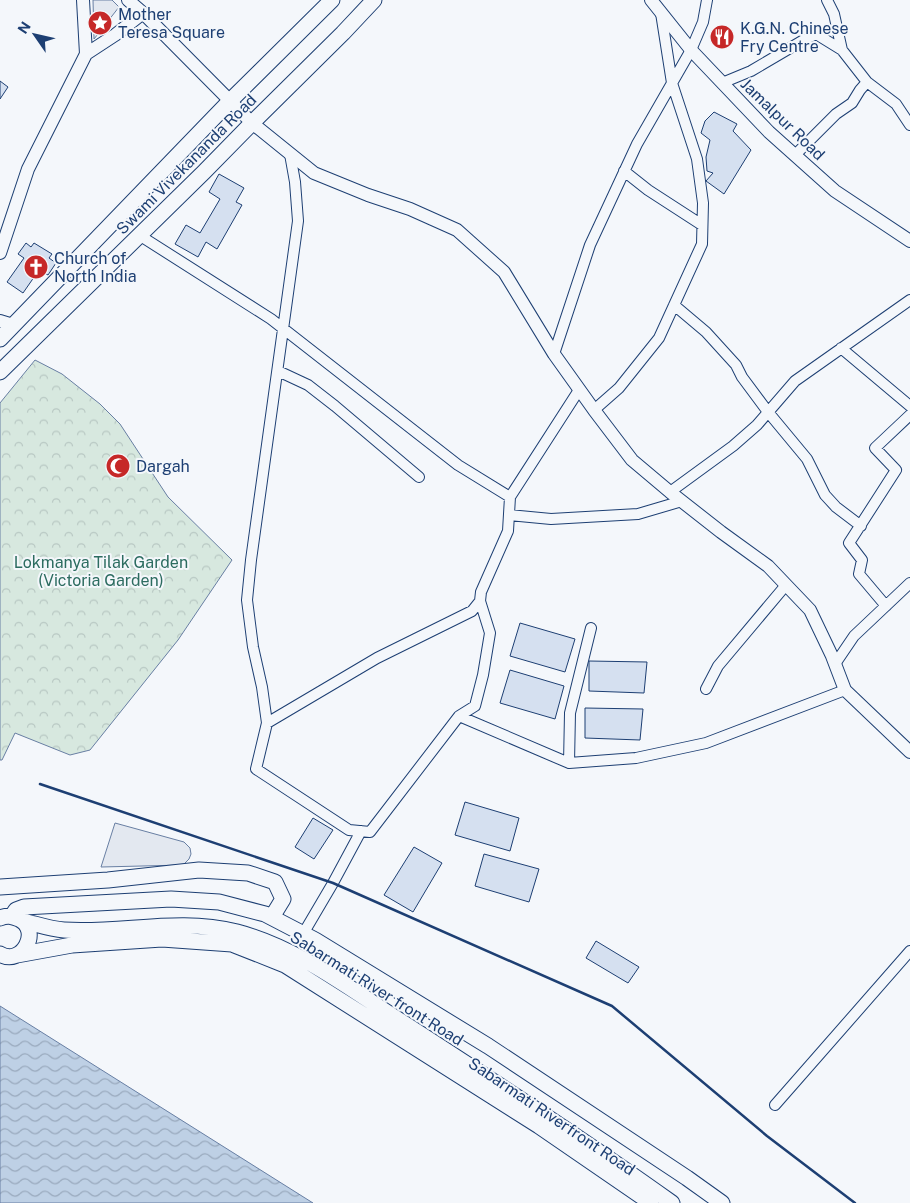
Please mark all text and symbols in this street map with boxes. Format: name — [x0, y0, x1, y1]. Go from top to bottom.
place label: Mother Teresa Square — [118, 5, 225, 42]
north arrow — [10, 10, 60, 60]
place icon: Mother Teresa Square — [87, 10, 113, 36]
text: N — [15, 19, 34, 37]
place label: K.G.N. Chinese Fry Centre — [740, 19, 849, 56]
restaurant icon: K.G.N. Chinese Fry Centre — [709, 24, 735, 50]
street label: Jamalpur Road — [737, 75, 829, 164]
street label: Swami Vivekananda Road — [112, 90, 260, 238]
place label: Church of North India — [54, 249, 137, 286]
church icon: Church of North India — [23, 254, 49, 280]
mosque icon: Dargah — [105, 453, 131, 479]
place label: Dargah — [136, 457, 190, 476]
park label: Lokmanya Tilak Garden (Victoria Garden) — [14, 553, 188, 590]
street label: Sabarmati River front Road — [287, 927, 467, 1050]
street label: Sabarmati Riverfront Road — [465, 1053, 639, 1179]

